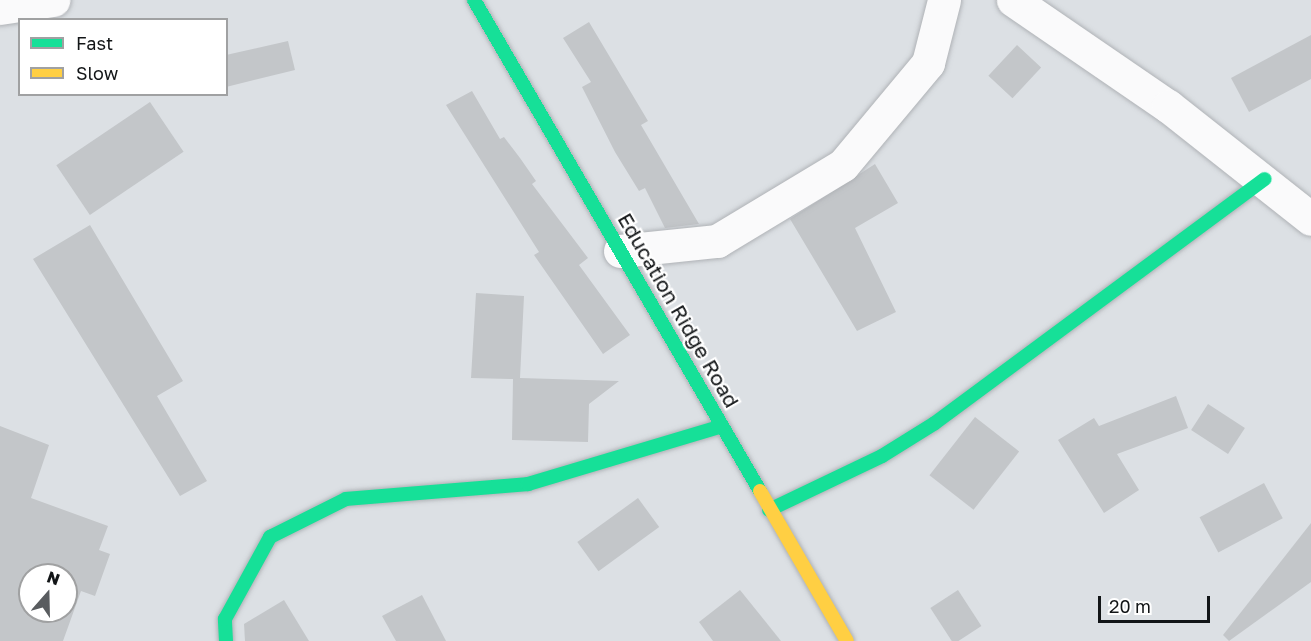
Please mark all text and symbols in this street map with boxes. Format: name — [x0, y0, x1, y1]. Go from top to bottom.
legend — [18, 18, 228, 96]
text: Fast — [76, 32, 113, 54]
text: Slow — [76, 62, 118, 84]
street label: Education Ridge Road — [613, 208, 745, 412]
north arrow — [18, 563, 78, 623]
text: N — [44, 566, 63, 589]
scale bar — [1101, 584, 1214, 622]
text: 20 m — [1109, 595, 1151, 617]

